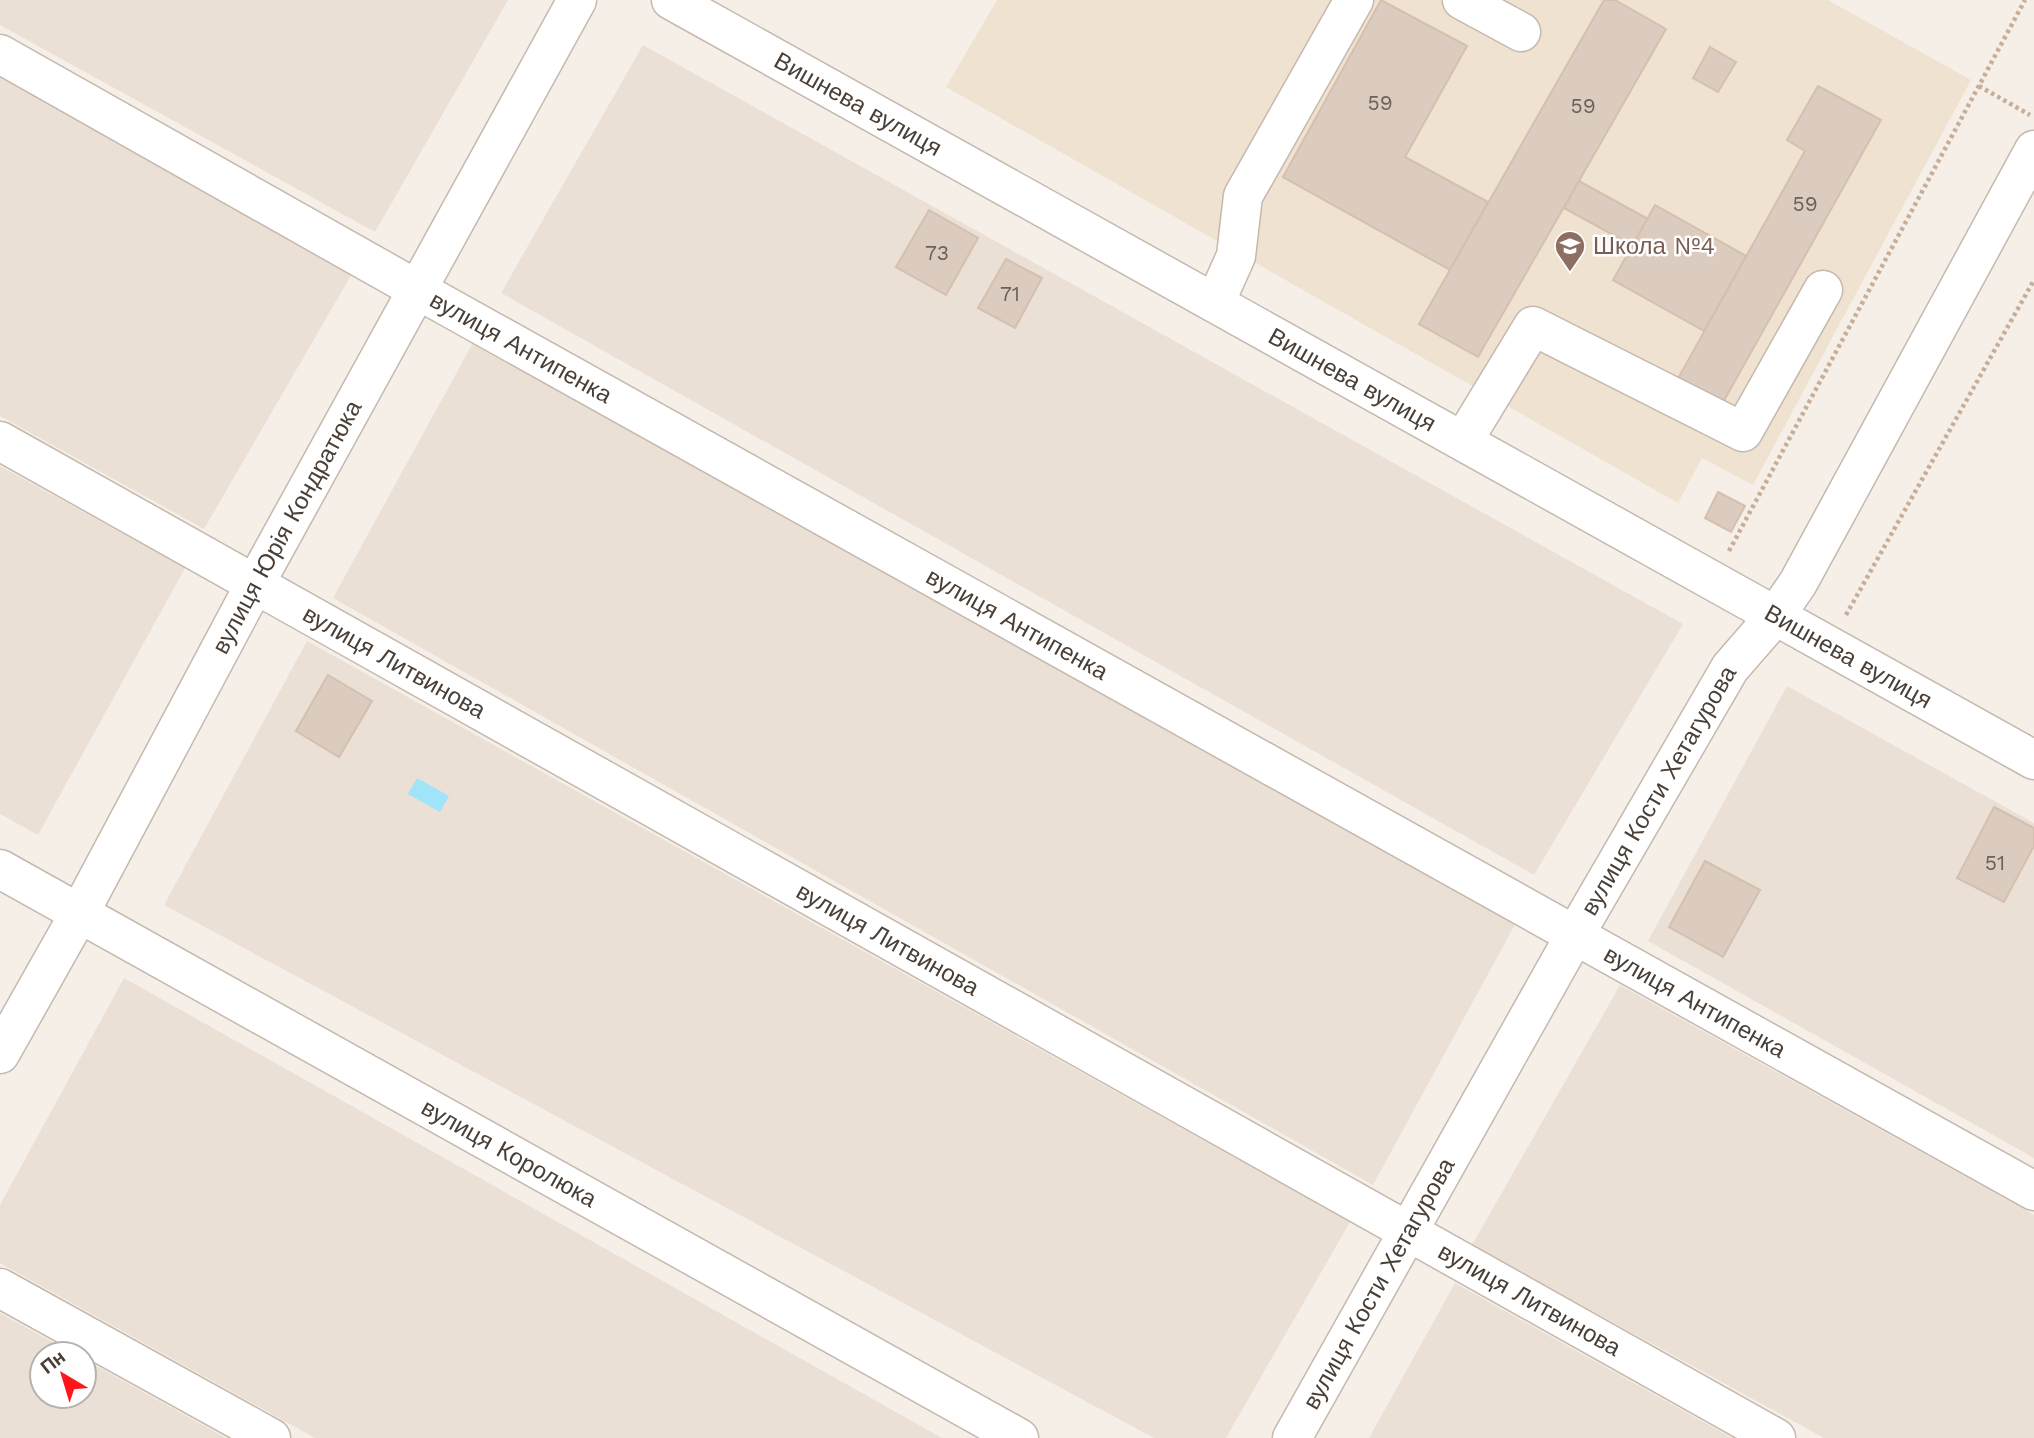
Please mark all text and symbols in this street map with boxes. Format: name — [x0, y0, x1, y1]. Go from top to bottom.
street label: Вишнева вулиця — [769, 46, 946, 162]
house number: 59 — [1367, 90, 1393, 115]
house number: 59 — [1570, 93, 1596, 118]
house number: 59 — [1792, 191, 1818, 216]
school or university icon: Школа №4 — [1553, 229, 1587, 273]
place label: Школа №4 — [1593, 232, 1715, 260]
house number: 73 — [925, 240, 949, 265]
house number: 71 — [1000, 281, 1020, 306]
street label: вулиця Антипенка — [425, 286, 617, 410]
street label: Вишнева вулиця — [1264, 322, 1441, 438]
street label: вулиця Юрія Кондратюка — [206, 395, 368, 658]
street label: вулиця Антипенка — [921, 562, 1113, 686]
street label: Вишнева вулиця — [1760, 599, 1937, 714]
street label: вулиця Литвинова — [298, 600, 491, 725]
street label: вулиця Кости Хетагурова — [1575, 660, 1742, 920]
house number: 51 — [1985, 850, 2005, 875]
street label: вулиця Литвинова — [792, 877, 984, 1002]
street label: вулиця Антипенка — [1599, 940, 1791, 1064]
street label: вулиця Королюка — [417, 1093, 602, 1214]
street label: вулиця Кости Хетагурова — [1297, 1153, 1461, 1414]
street label: вулиця Литвинова — [1433, 1237, 1626, 1362]
north arrow — [28, 1340, 98, 1410]
text: Пн — [36, 1345, 70, 1379]

